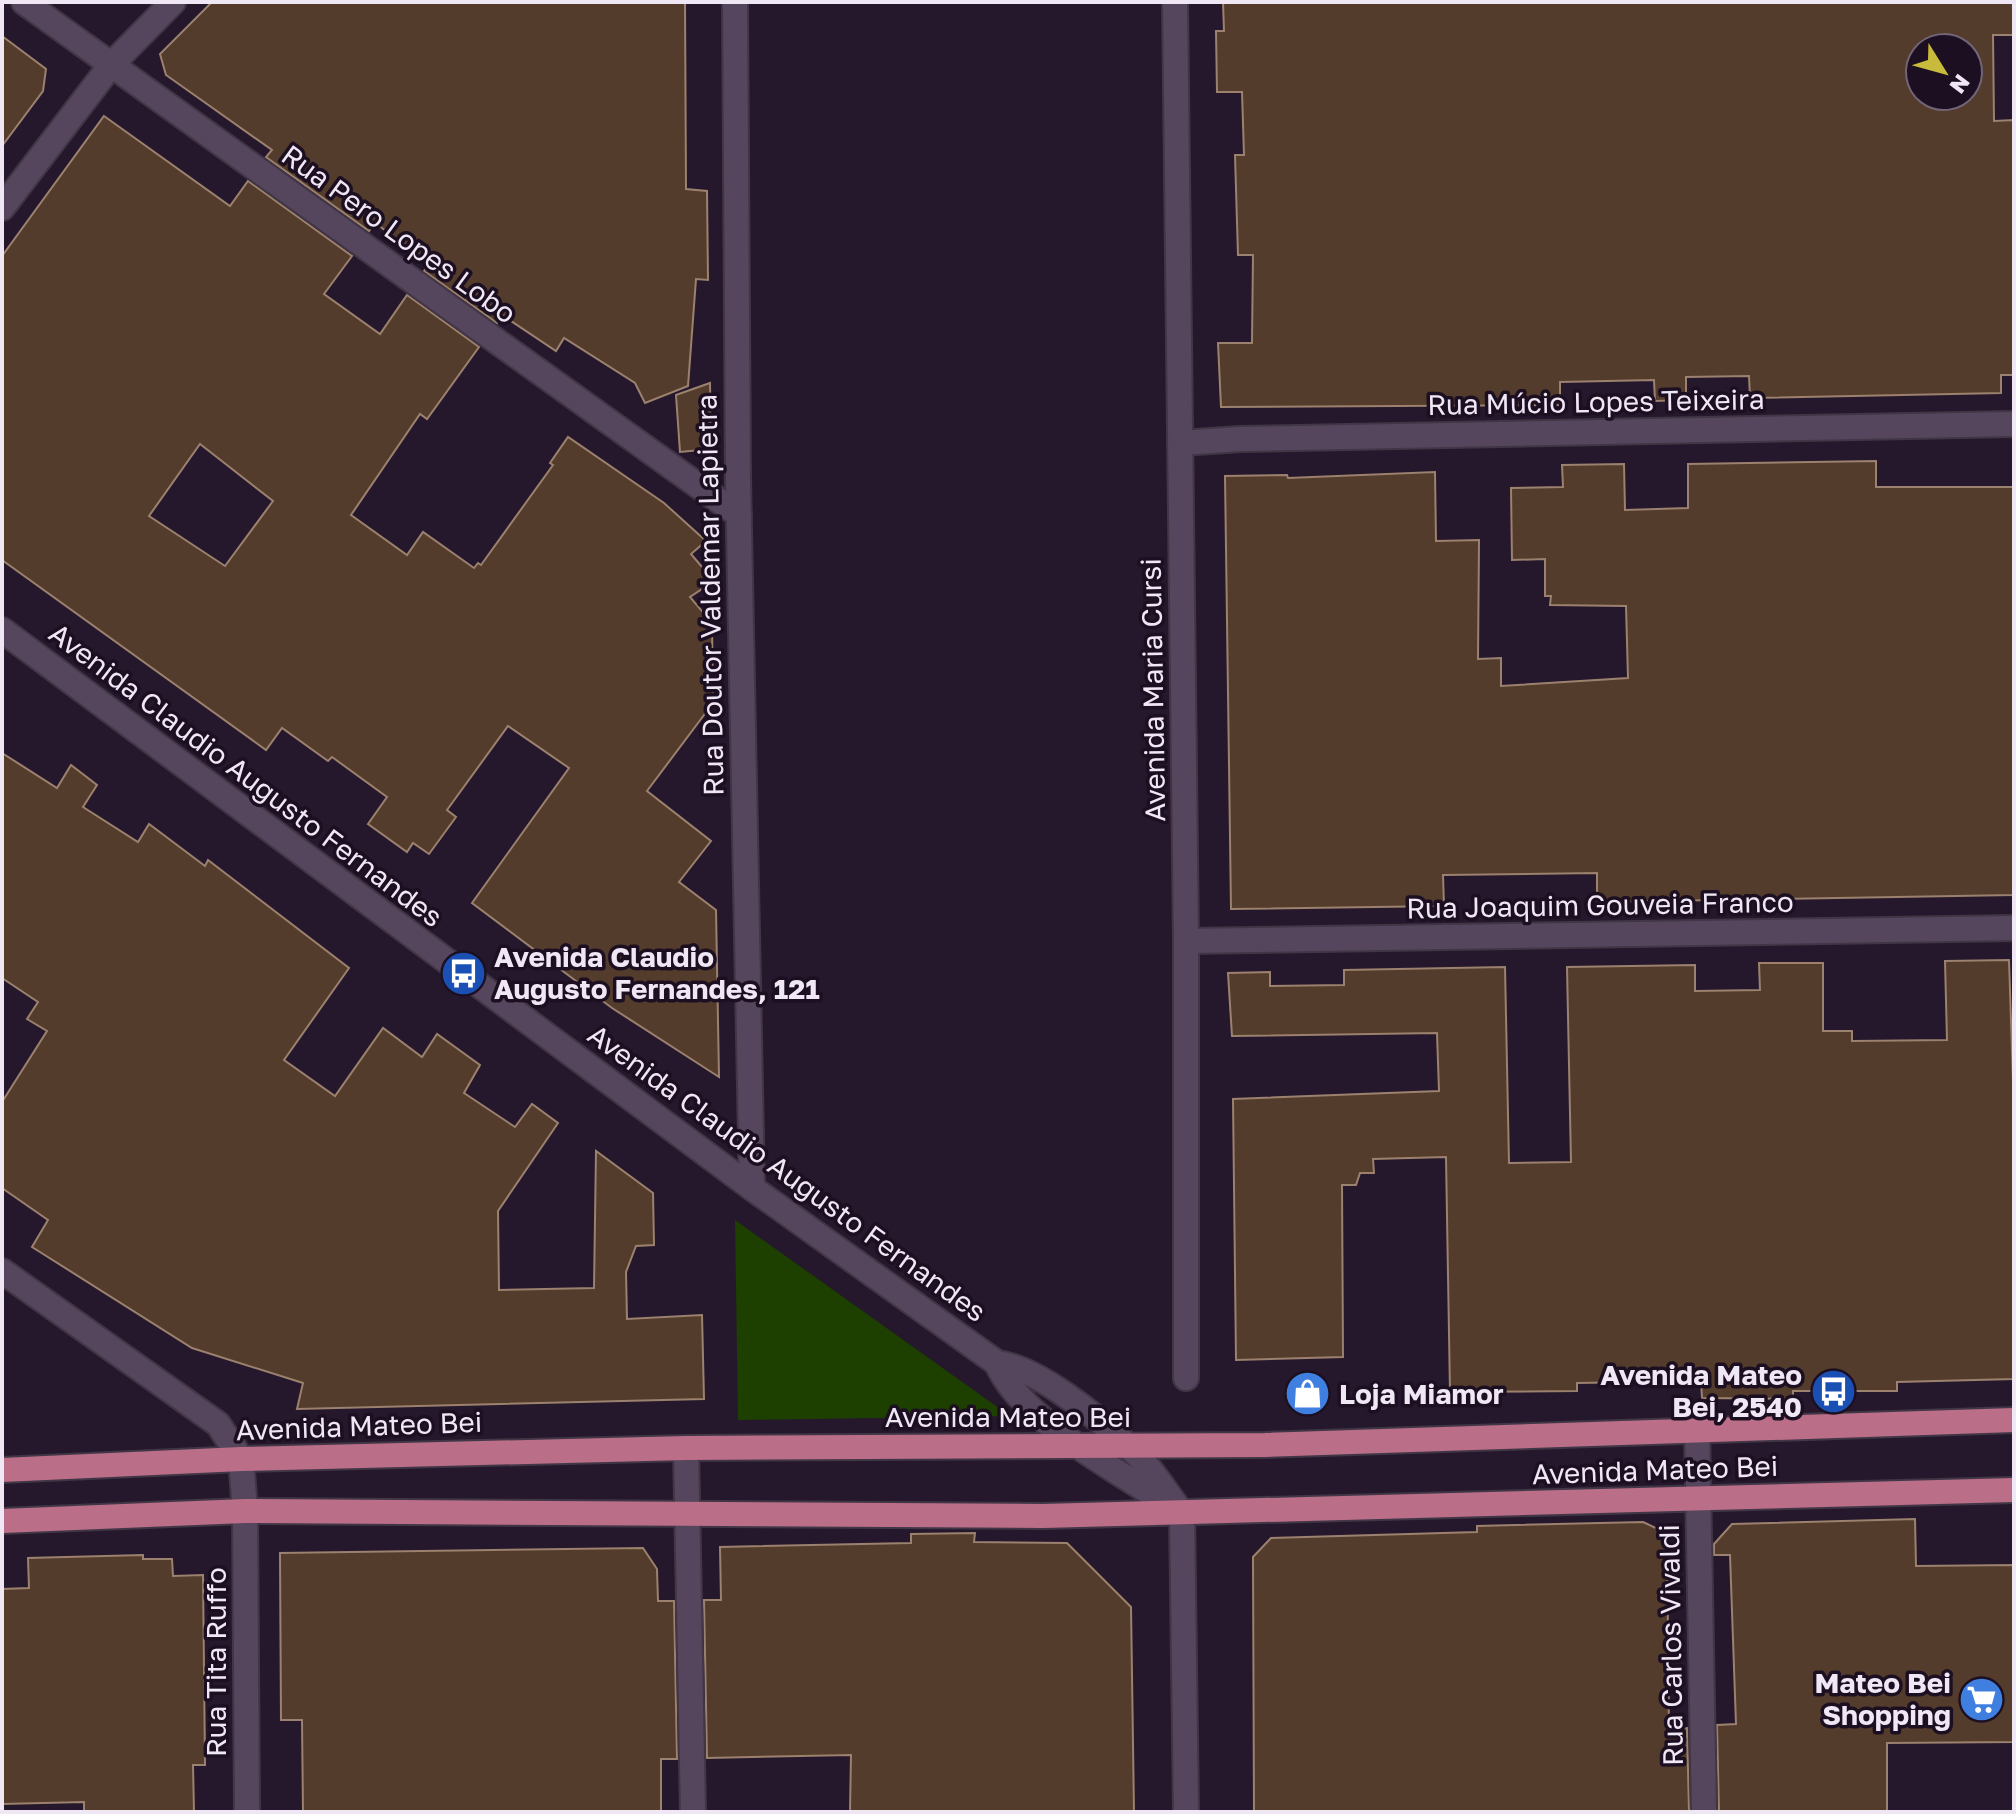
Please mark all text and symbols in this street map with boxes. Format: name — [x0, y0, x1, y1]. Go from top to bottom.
north arrow — [1904, 32, 1984, 112]
text: N — [1945, 70, 1976, 99]
street label: Rua Pero Lopes Lobo — [276, 138, 523, 330]
street label: Rua Múcio Lopes Teixeira — [1427, 382, 1765, 421]
street label: Rua Doutor Valdemar Lapietra — [689, 394, 730, 796]
street label: Avenida Maria Cursi — [1134, 558, 1171, 822]
street label: Avenida Claudio Augusto Fernandes — [43, 616, 449, 933]
street label: Rua Joaquim Gouveia Franco — [1406, 885, 1794, 924]
place label: Avenida Claudio Augusto Fernandes, 121 — [494, 940, 820, 1005]
bus stop icon: Avenida Claudio Augusto Fernandes, 121 — [439, 949, 487, 997]
street label: Avenida Claudio Augusto Fernandes — [582, 1017, 993, 1328]
place label: Avenida Mateo Bei, 2540 — [1600, 1358, 1802, 1423]
bus stop icon: Avenida Mateo Bei, 2540 — [1809, 1367, 1857, 1415]
shop icon: Loja Miamor — [1284, 1370, 1332, 1418]
place label: Loja Miamor — [1339, 1377, 1504, 1410]
street label: Avenida Mateo Bei — [885, 1400, 1131, 1433]
street label: Avenida Mateo Bei — [235, 1405, 483, 1446]
street label: Avenida Mateo Bei — [1531, 1449, 1779, 1490]
street label: Rua Carlos Vivaldi — [1652, 1524, 1689, 1766]
street label: Rua Tita Ruffo — [199, 1567, 232, 1757]
place label: Mateo Bei Shopping — [1814, 1666, 1951, 1731]
supermarket icon: Mateo Bei Shopping — [1958, 1675, 2006, 1723]

